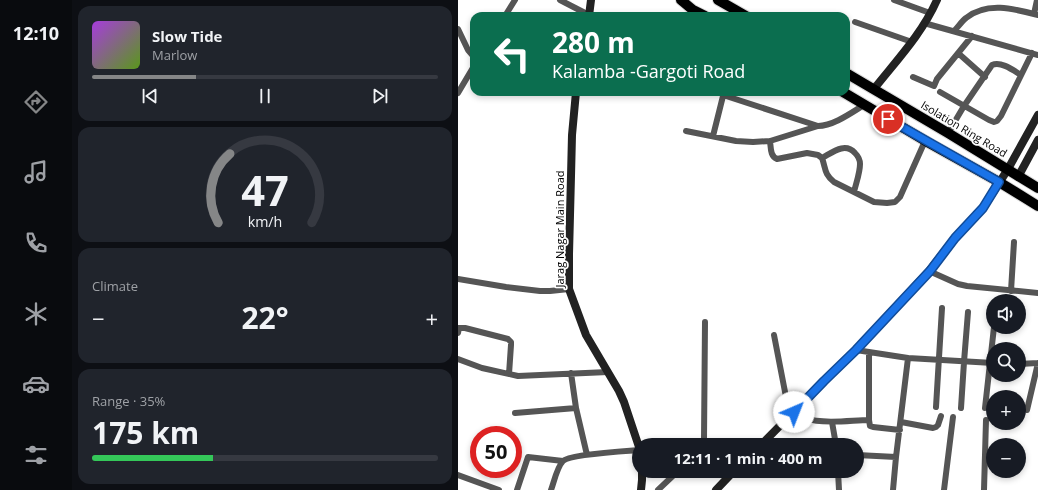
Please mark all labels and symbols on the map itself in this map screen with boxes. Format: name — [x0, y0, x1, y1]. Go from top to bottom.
street label: Isolation Ring Road — [918, 97, 1010, 160]
pin — [871, 102, 905, 136]
street label: Jarag Nagar Main Road — [552, 171, 567, 288]
position arrow — [773, 391, 815, 433]
speed limit sign: 50 — [470, 426, 522, 478]

